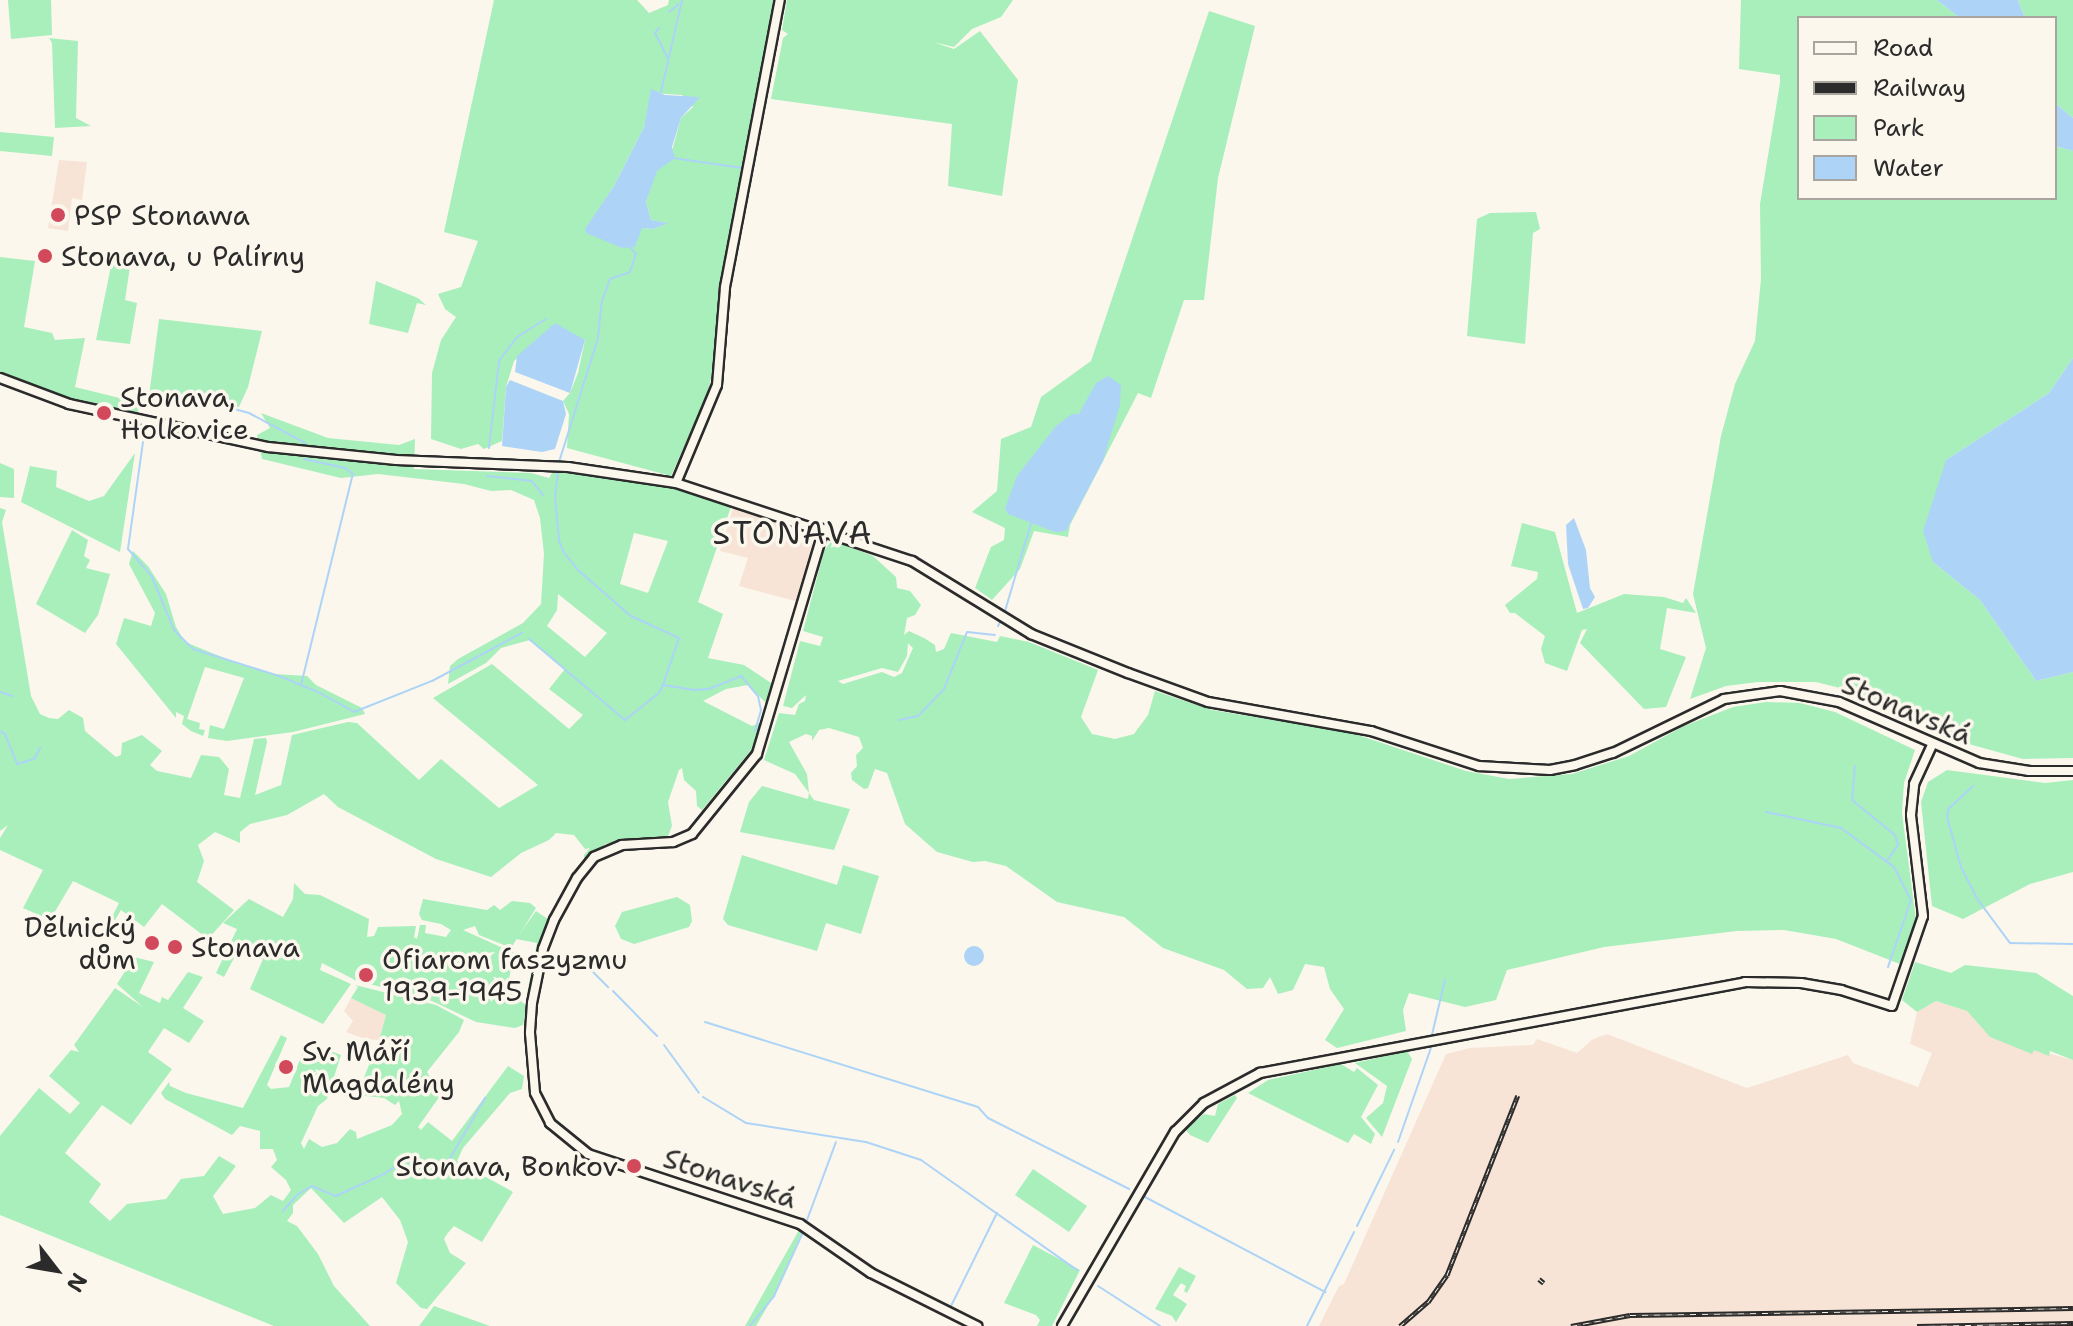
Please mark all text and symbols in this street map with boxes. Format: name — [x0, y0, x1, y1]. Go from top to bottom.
legend — [1797, 16, 2057, 200]
text: Road — [1873, 32, 1933, 64]
text: Railway — [1873, 72, 1966, 104]
text: Park — [1873, 112, 1925, 144]
text: Water — [1873, 152, 1944, 184]
place label: PSP Stonawa — [74, 198, 250, 232]
marker: PSP Stonawa — [49, 206, 67, 224]
place label: Stonava, u Palírny — [61, 239, 305, 273]
marker: Stonava, u Palírny — [36, 247, 54, 265]
place label: Stonava, Holkovice — [120, 380, 249, 446]
marker: Stonava, Holkovice — [95, 404, 113, 422]
district label: STONAVA — [713, 514, 873, 552]
street label: Stonavská — [1837, 667, 1977, 751]
place label: Dělnický dům — [24, 910, 136, 976]
place label: Stonava — [191, 930, 300, 964]
marker: Dělnický dům — [143, 934, 161, 952]
marker: Stonava — [166, 938, 184, 956]
place label: Ofiarom faszyzmu 1939-1945 — [382, 942, 627, 1008]
marker: Ofiarom faszyzmu 1939-1945 — [357, 966, 375, 984]
place label: Sv. Máří Magdalény — [302, 1034, 455, 1100]
marker: Sv. Máří Magdalény — [277, 1058, 295, 1076]
street label: Stonavská — [659, 1141, 801, 1215]
place label: Stonava, Bonkov — [396, 1149, 618, 1183]
marker: Stonava, Bonkov — [625, 1157, 643, 1175]
north arrow — [16, 1230, 96, 1310]
text: N — [60, 1268, 94, 1298]

